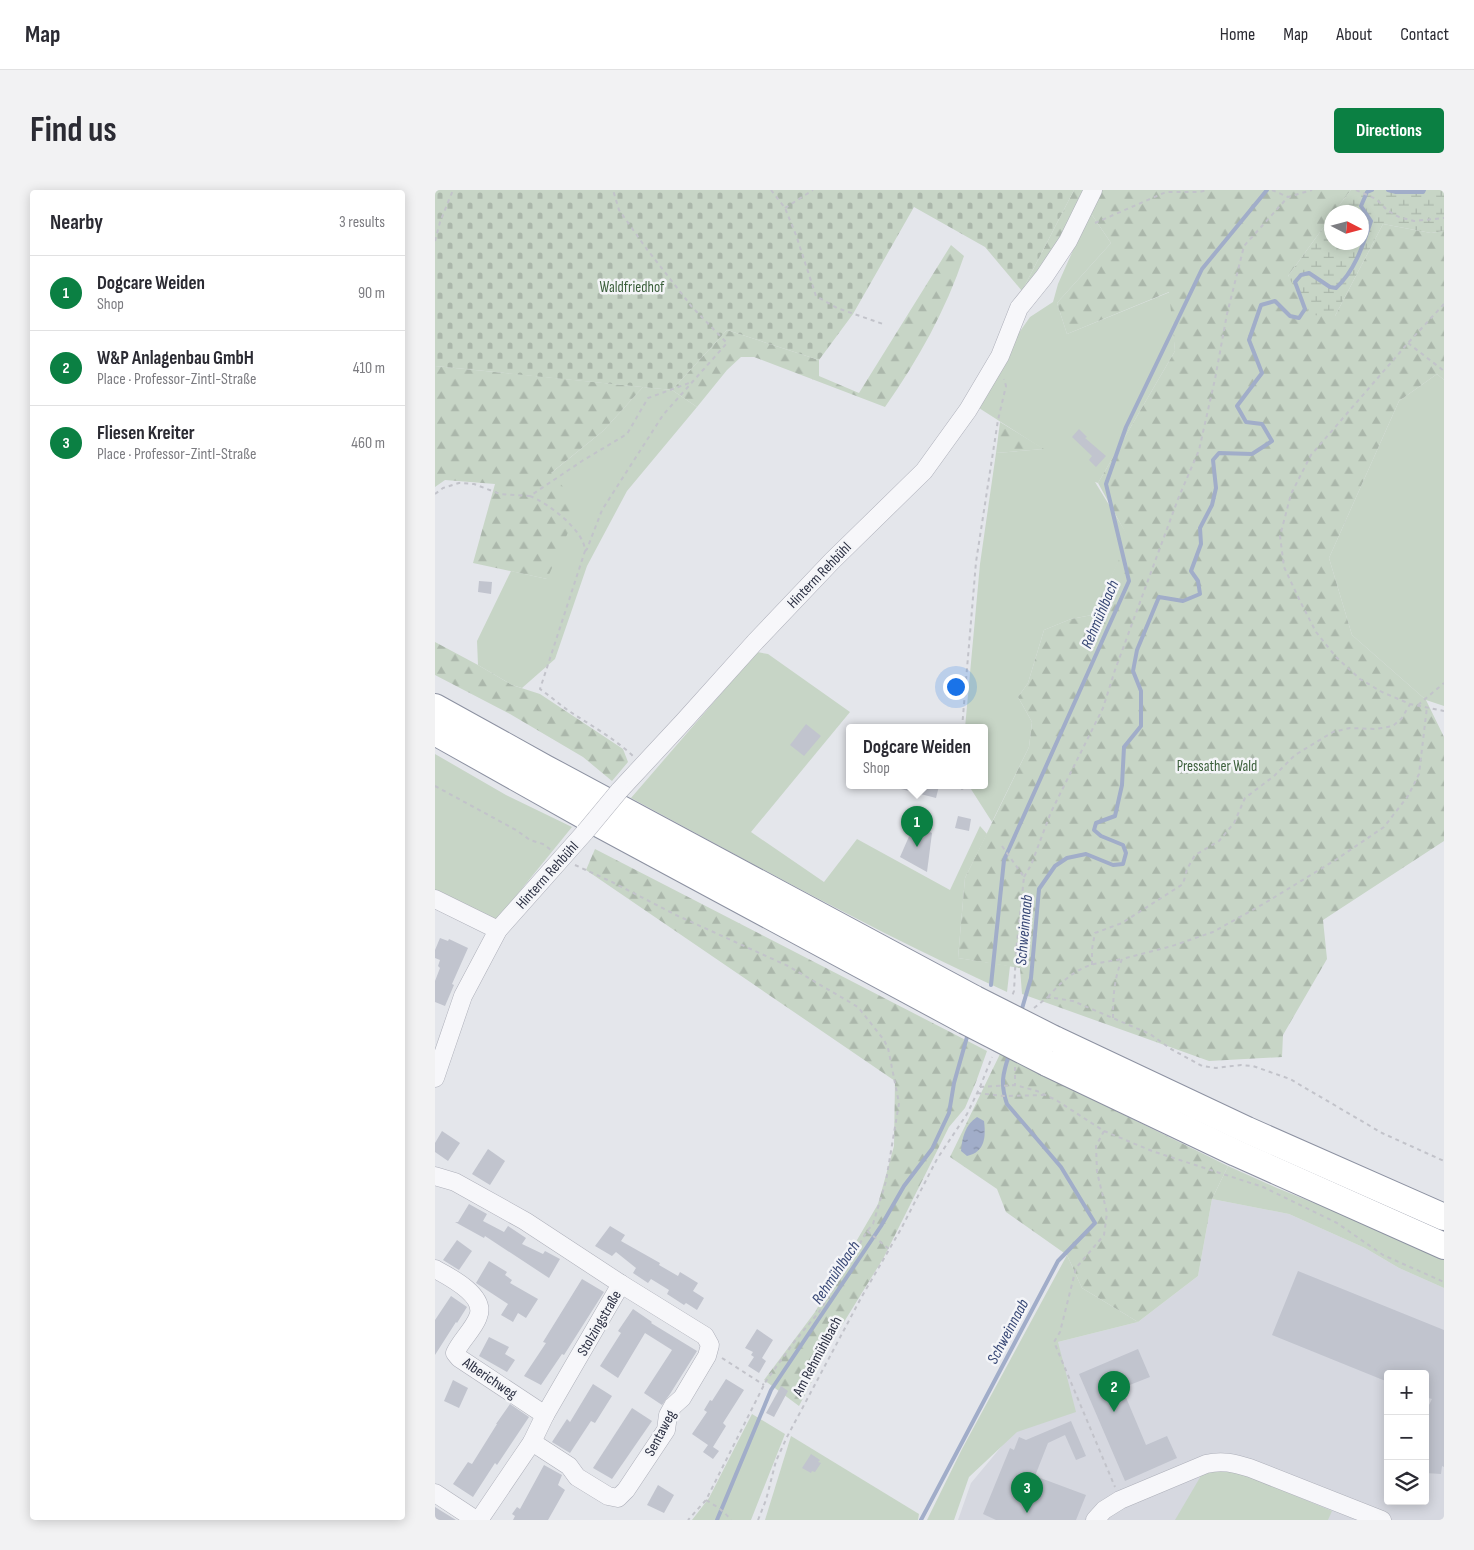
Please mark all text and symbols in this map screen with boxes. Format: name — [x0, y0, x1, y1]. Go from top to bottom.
text: Map — [25, 20, 60, 49]
text: Home — [1220, 24, 1255, 45]
text: Map — [1283, 24, 1308, 45]
text: About — [1336, 24, 1372, 45]
text: Contact — [1400, 24, 1449, 45]
button: Directions — [1334, 108, 1444, 153]
text: Find us — [30, 109, 117, 152]
north arrow — [1324, 205, 1369, 250]
text: Nearby — [50, 210, 103, 235]
text: 3 results — [339, 213, 385, 232]
text: Dogcare Weiden — [97, 272, 205, 295]
park label: Waldfriedhof — [600, 278, 665, 297]
text: 1 — [63, 284, 69, 303]
text: 90 m — [358, 284, 385, 303]
text: Shop — [97, 295, 124, 314]
text: W&P Anlagenbau GmbH — [97, 347, 254, 370]
text: 2 — [62, 359, 70, 378]
text: 410 m — [353, 359, 385, 378]
text: Place · Professor-Zintl-Straße — [97, 370, 256, 389]
text: Fliesen Kreiter — [97, 422, 195, 445]
text: 3 — [62, 434, 70, 453]
text: 460 m — [351, 434, 385, 453]
text: Place · Professor-Zintl-Straße — [97, 445, 256, 464]
street label: Hinterm Rehbühl — [783, 538, 856, 612]
water label: Rehmühlbach — [1078, 577, 1123, 652]
your location — [943, 674, 969, 700]
popup — [846, 724, 988, 789]
text: Dogcare Weiden — [863, 736, 971, 759]
park label: Pressather Wald — [1177, 757, 1257, 776]
text: Shop — [863, 759, 890, 778]
pin: 1 — [901, 806, 933, 847]
street label: Hinterm Rehbühl — [512, 838, 583, 913]
water label: Schweinnaab — [1012, 894, 1037, 966]
water label: Rehmühlbach — [808, 1237, 864, 1308]
street label: Stolzingstraße — [573, 1287, 626, 1359]
water label: Schweinnaab — [983, 1296, 1034, 1367]
street label: Am Rehmühlbach — [788, 1313, 846, 1400]
street label: Alberichweg — [458, 1353, 521, 1404]
map controls — [1384, 1370, 1429, 1505]
button: + — [1384, 1370, 1429, 1415]
pin: 2 — [1098, 1371, 1130, 1412]
street label: Sentaweg — [640, 1407, 680, 1460]
button: − — [1384, 1415, 1429, 1460]
button: layers — [1384, 1460, 1429, 1505]
pin: 3 — [1011, 1472, 1043, 1513]

